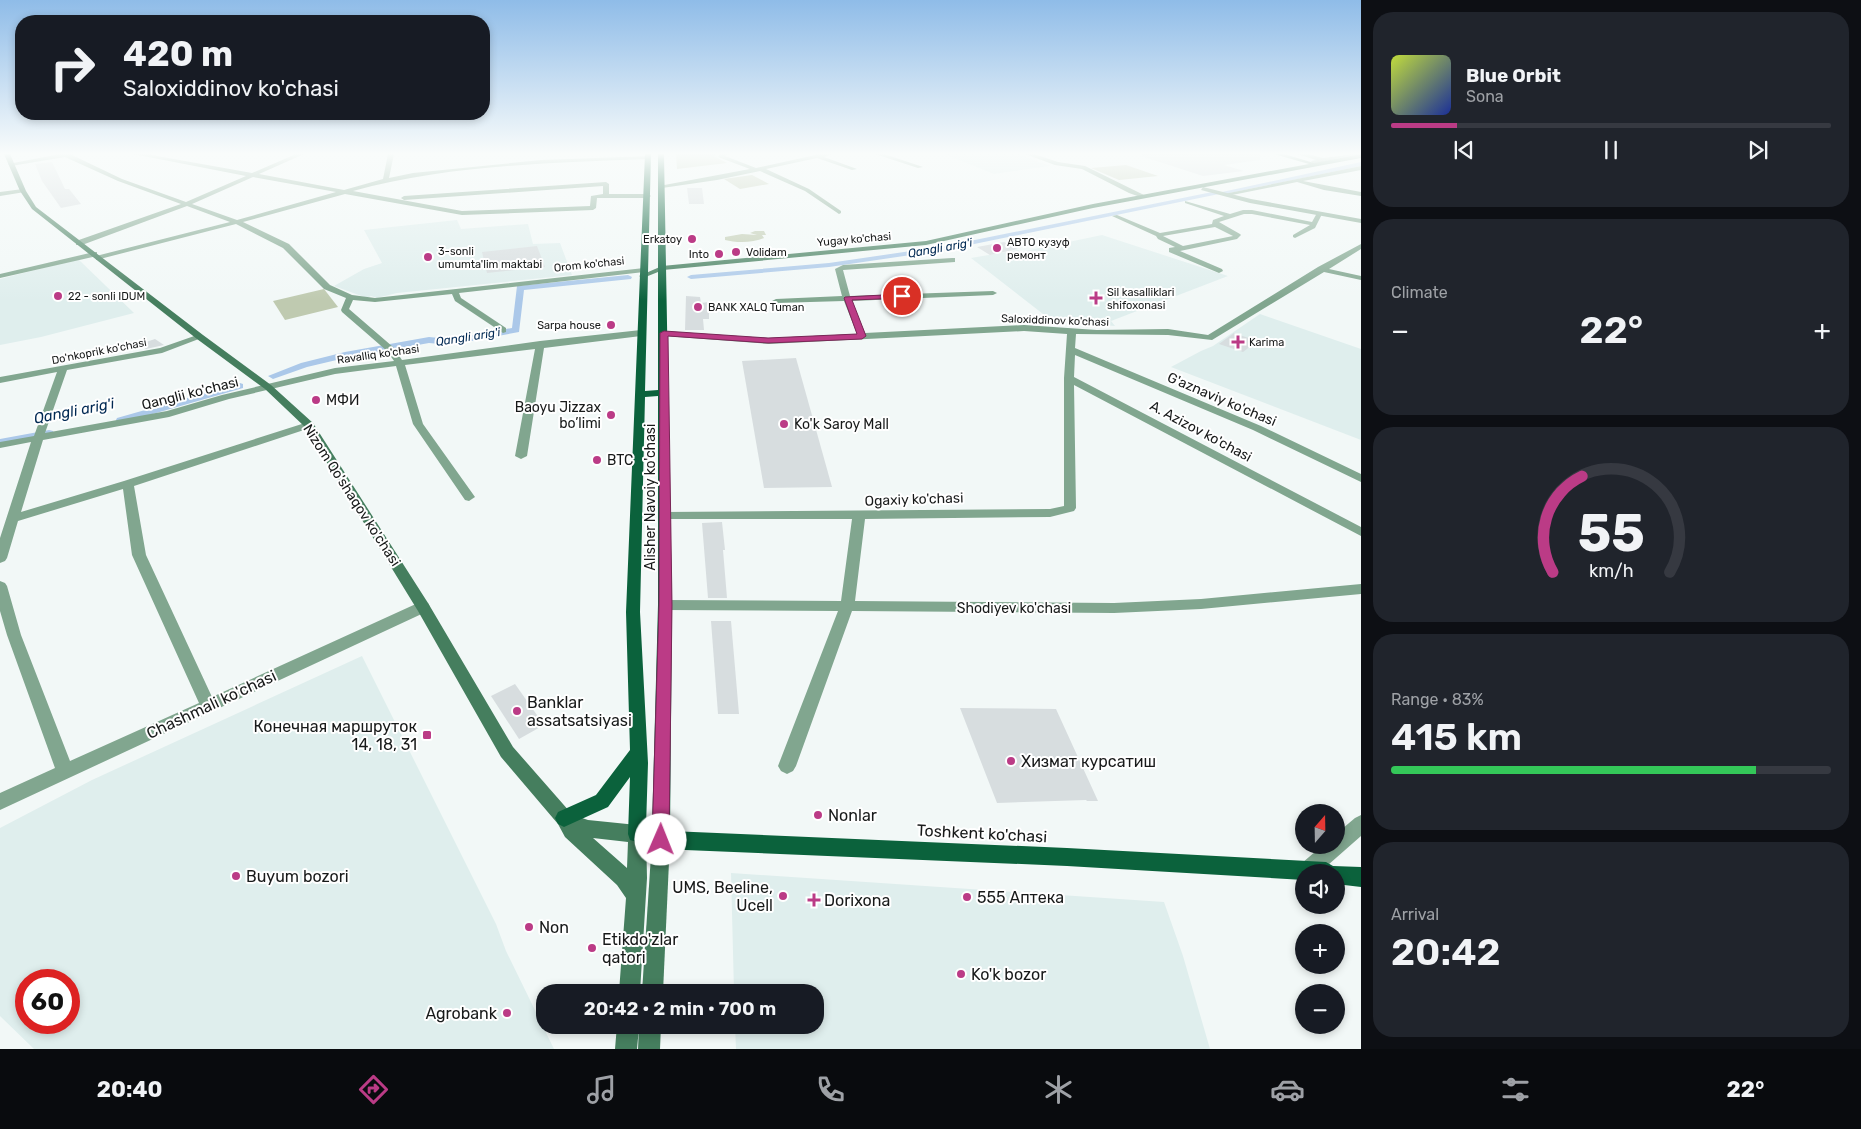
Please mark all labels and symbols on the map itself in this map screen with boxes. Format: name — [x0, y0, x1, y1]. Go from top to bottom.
street label: Yugay ko'chasi — [816, 230, 892, 249]
place label: Erkatoy — [643, 233, 682, 246]
marker: Erkatoy — [686, 233, 698, 245]
water label: Qangli arig'i — [907, 235, 975, 261]
place label: АВТО кузуф ремонт — [1007, 236, 1070, 262]
marker: АВТО кузуф ремонт — [991, 242, 1003, 254]
place label: 3-sonli umumta'lim maktabi — [438, 245, 542, 271]
marker: Volidam — [730, 246, 742, 258]
place label: Volidam — [746, 246, 787, 259]
place label: Into — [689, 248, 709, 261]
marker: Into — [713, 248, 725, 260]
marker: 3-sonli umumta'lim maktabi — [422, 251, 434, 263]
street label: Orom ko'chasi — [553, 254, 625, 275]
pin — [881, 275, 923, 317]
place label: Sil kasalliklari shifoxonasi — [1107, 286, 1174, 312]
marker: 22 - sonli IDUM — [52, 290, 64, 302]
place label: 22 - sonli IDUM — [68, 290, 145, 303]
marker: Sil kasalliklari shifoxonasi — [1089, 291, 1103, 305]
marker: BANK XALQ Tuman — [692, 301, 704, 313]
place label: BANK XALQ Tuman — [708, 301, 804, 314]
street label: Saloxiddinov ko'chasi — [1001, 312, 1109, 329]
place label: Sarpa house — [537, 319, 601, 332]
marker: Sarpa house — [605, 319, 617, 331]
water label: Qangli arig'i — [435, 325, 503, 349]
marker: Karima — [1231, 335, 1245, 349]
street label: Do'nkoprik ko'chasi — [50, 336, 148, 367]
place label: Karima — [1249, 336, 1284, 349]
street label: Ravalliq ko'chasi — [336, 342, 420, 367]
street label: G'aznaviy ko'chasi — [1165, 369, 1279, 430]
street label: Qanglii ko'chasi — [140, 373, 240, 414]
place label: МФИ — [326, 392, 360, 409]
water label: Qangli arig'i — [32, 394, 116, 428]
marker: МФИ — [310, 394, 322, 406]
street label: A. Azizov ko'chasi — [1147, 397, 1255, 466]
place label: Baoyu Jizzax bo’limi — [515, 399, 601, 432]
marker: Baoyu Jizzax bo’limi — [605, 409, 617, 421]
place label: Ko'k Saroy Mall — [794, 416, 889, 433]
marker: Ko'k Saroy Mall — [778, 418, 790, 430]
street label: Nizom Qo'shaqov ko'chasi — [299, 421, 404, 569]
street label: Alisher Navoiy ko'chasi — [642, 424, 659, 570]
place label: BTC — [607, 452, 633, 469]
marker: BTC — [591, 454, 603, 466]
street label: Ogaxiy ko'chasi — [864, 489, 964, 510]
street label: Shodiyev ko'chasi — [957, 600, 1071, 617]
street label: Chashmali ko'chasi — [143, 666, 279, 743]
place label: Banklar assatsatsiyasi — [527, 693, 632, 730]
marker: Banklar assatsatsiyasi — [511, 705, 523, 717]
place label: Конечная маршруток 14, 18, 31 — [254, 717, 417, 754]
marker: Конечная маршруток 14, 18, 31 — [421, 729, 433, 741]
place label: Хизмат курсатиш — [1021, 752, 1156, 771]
marker: Хизмат курсатиш — [1005, 755, 1017, 767]
north arrow — [1295, 804, 1345, 854]
place label: Nonlar — [828, 806, 877, 825]
marker: Nonlar — [812, 809, 824, 821]
position arrow — [634, 813, 686, 865]
street label: Toshkent ko'chasi — [916, 821, 1048, 846]
place label: Buyum bozori — [246, 867, 349, 886]
marker: Buyum bozori — [230, 870, 242, 882]
place label: UMS, Beeline, Ucell — [672, 878, 773, 915]
place label: 555 Аптека — [977, 888, 1064, 907]
marker: UMS, Beeline, Ucell — [777, 890, 789, 902]
place label: Dorixona — [824, 891, 890, 910]
marker: 555 Аптека — [961, 891, 973, 903]
marker: Dorixona — [808, 894, 820, 906]
place label: Non — [539, 918, 569, 937]
marker: Non — [523, 921, 535, 933]
place label: Etikdo'zlar qatori — [602, 930, 678, 967]
marker: Etikdo'zlar qatori — [586, 942, 598, 954]
place label: Ko'k bozor — [971, 965, 1046, 984]
marker: Ko'k bozor — [955, 968, 967, 980]
speed limit sign: 60 — [15, 969, 80, 1034]
place label: Agrobank — [425, 1004, 498, 1023]
marker: Agrobank — [501, 1007, 513, 1019]

